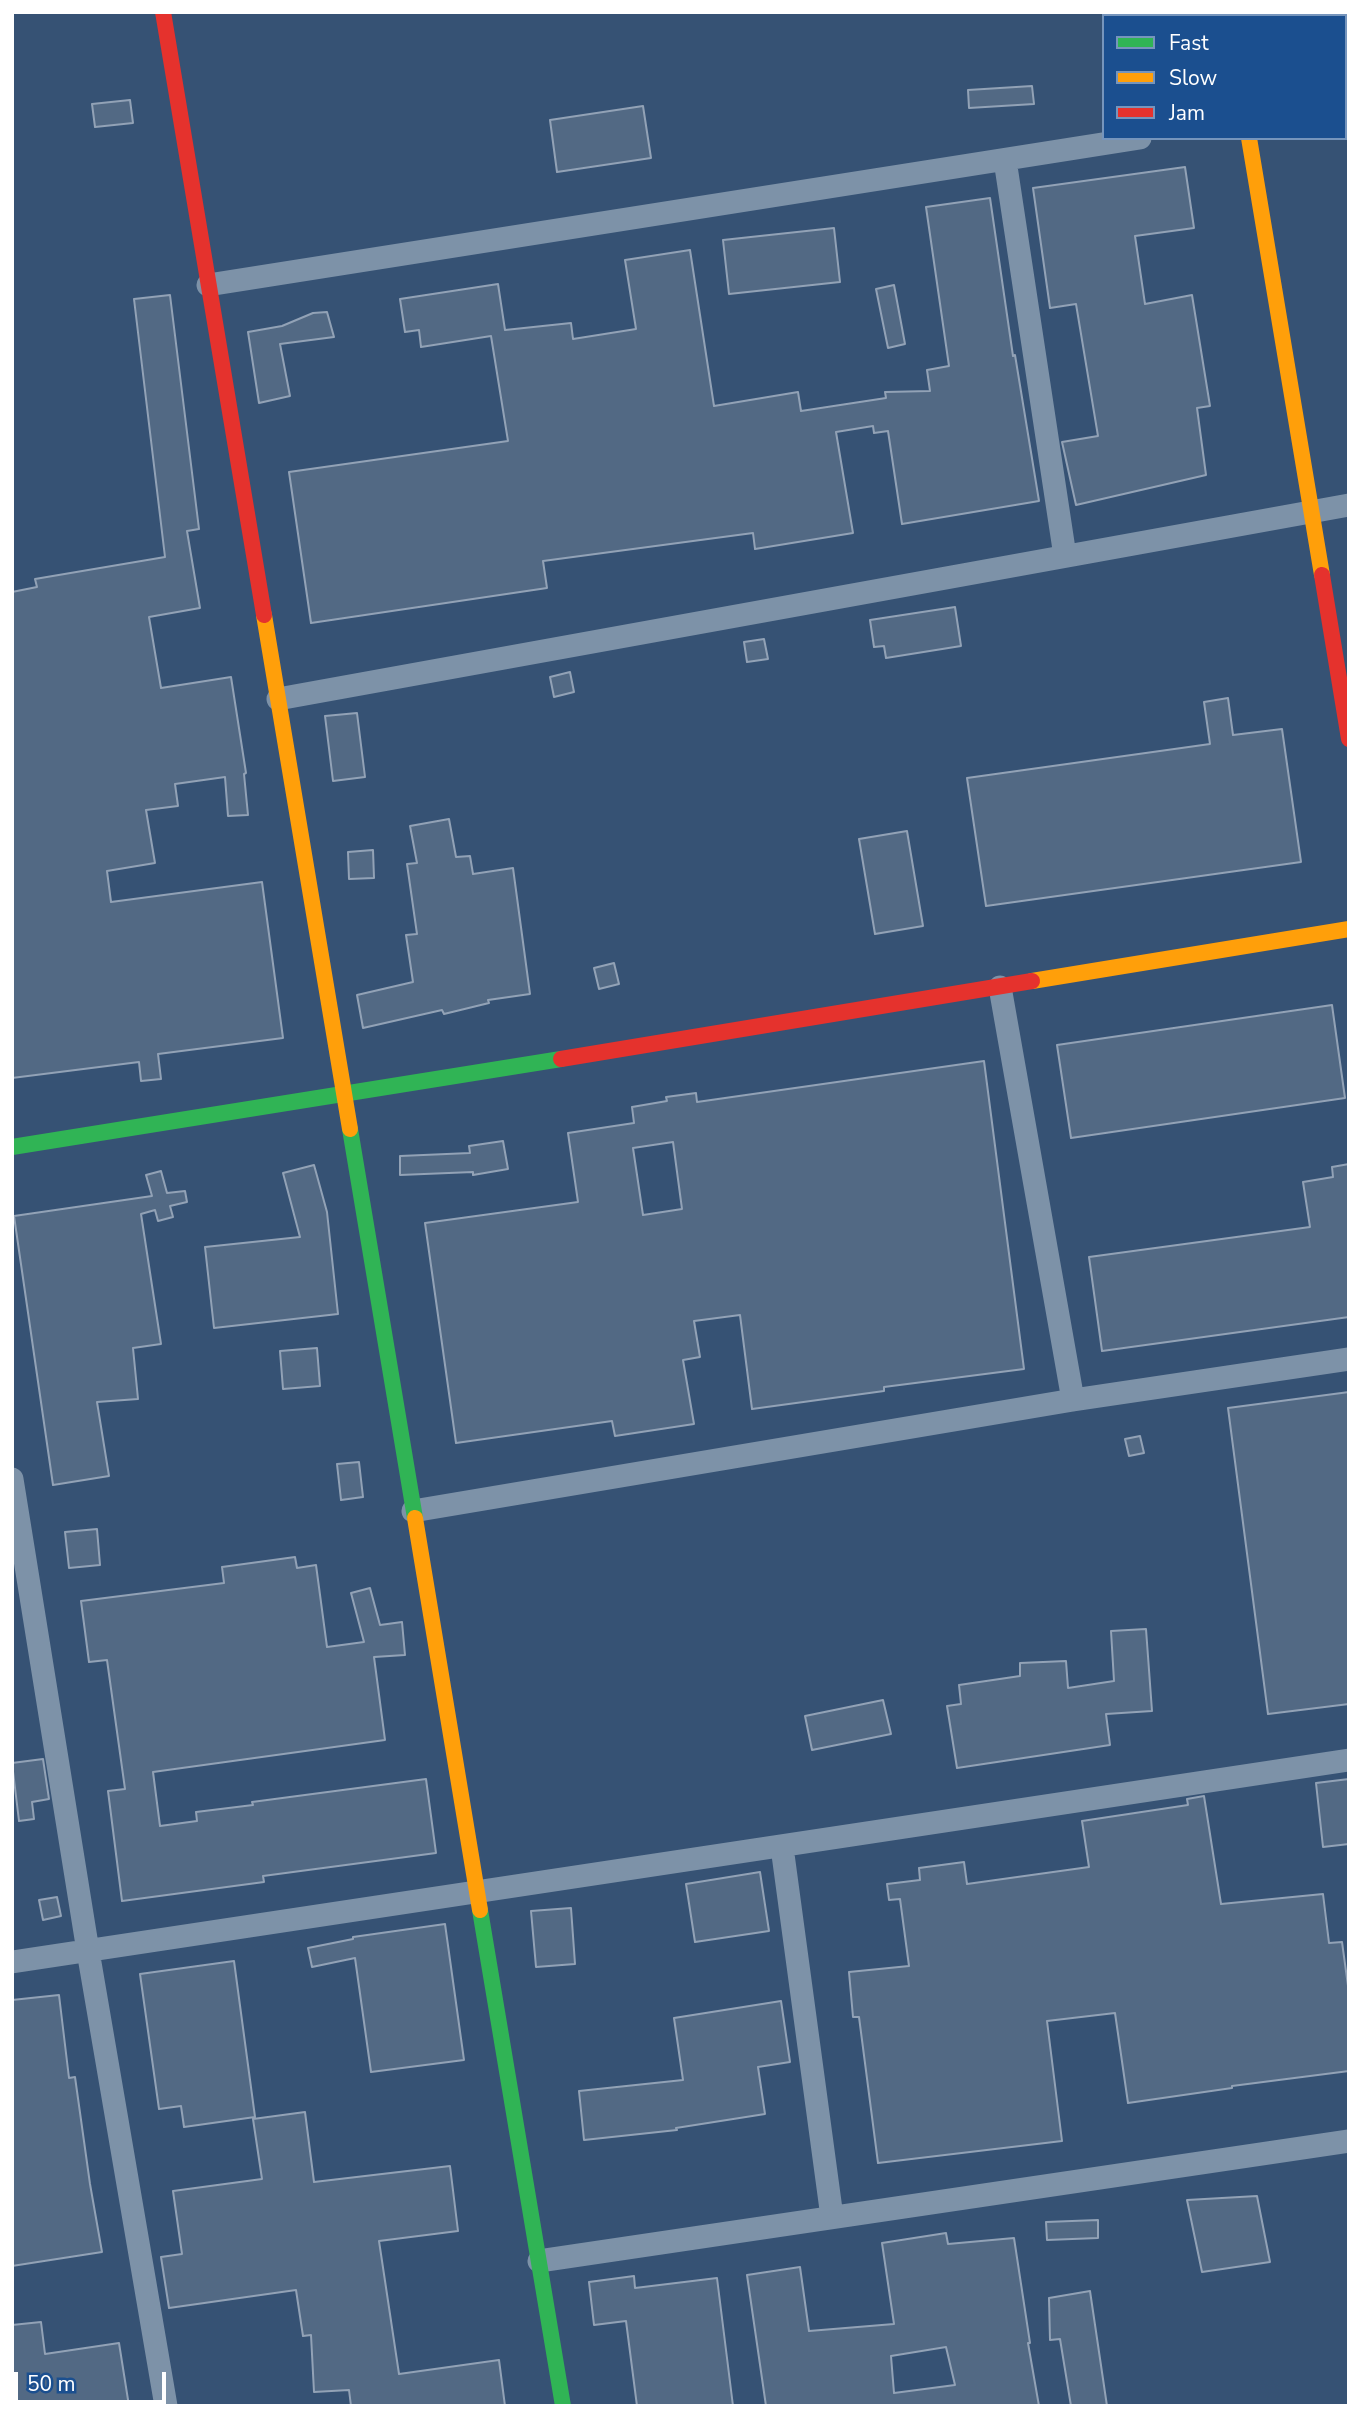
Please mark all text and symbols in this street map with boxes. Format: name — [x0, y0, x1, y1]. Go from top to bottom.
legend — [1102, 14, 1347, 140]
text: Fast — [1169, 29, 1209, 57]
text: Slow — [1169, 64, 1217, 92]
text: Jam — [1169, 99, 1205, 127]
scale bar — [18, 2358, 170, 2402]
text: 50 m — [27, 2370, 76, 2398]

